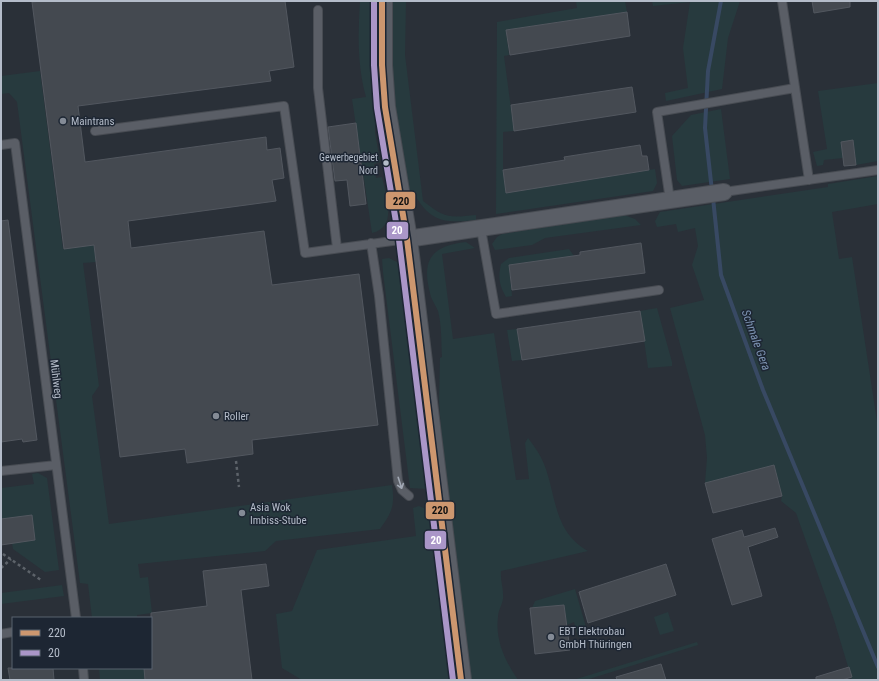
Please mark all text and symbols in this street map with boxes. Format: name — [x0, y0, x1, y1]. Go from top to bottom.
place label: Maintrans — [71, 115, 114, 128]
marker: Maintrans — [58, 116, 68, 126]
place label: Gewerbegebiet Nord — [319, 152, 378, 176]
marker: Gewerbegebiet Nord — [381, 158, 391, 168]
line badge: 220 — [385, 191, 416, 210]
text: 220 — [393, 195, 410, 208]
line badge: 20 — [386, 221, 409, 240]
text: 20 — [391, 224, 403, 237]
water label: Schmale Gera — [739, 308, 773, 372]
street label: Mühlweg — [47, 359, 65, 399]
place label: Roller — [224, 410, 250, 423]
marker: Roller — [211, 411, 221, 421]
one-way arrow — [397, 476, 404, 489]
place label: Asia Wok Imbiss-Stube — [250, 501, 307, 527]
line badge: 220 — [425, 501, 455, 520]
text: 220 — [432, 504, 449, 517]
marker: Asia Wok Imbiss-Stube — [237, 508, 247, 518]
line badge: 20 — [424, 530, 447, 550]
text: 20 — [430, 534, 442, 547]
legend — [12, 617, 152, 669]
place label: EBT Elektrobau GmbH Thüringen — [559, 625, 632, 651]
text: 220 — [48, 626, 66, 640]
marker: EBT Elektrobau GmbH Thüringen — [546, 632, 556, 642]
text: 20 — [48, 646, 60, 660]

